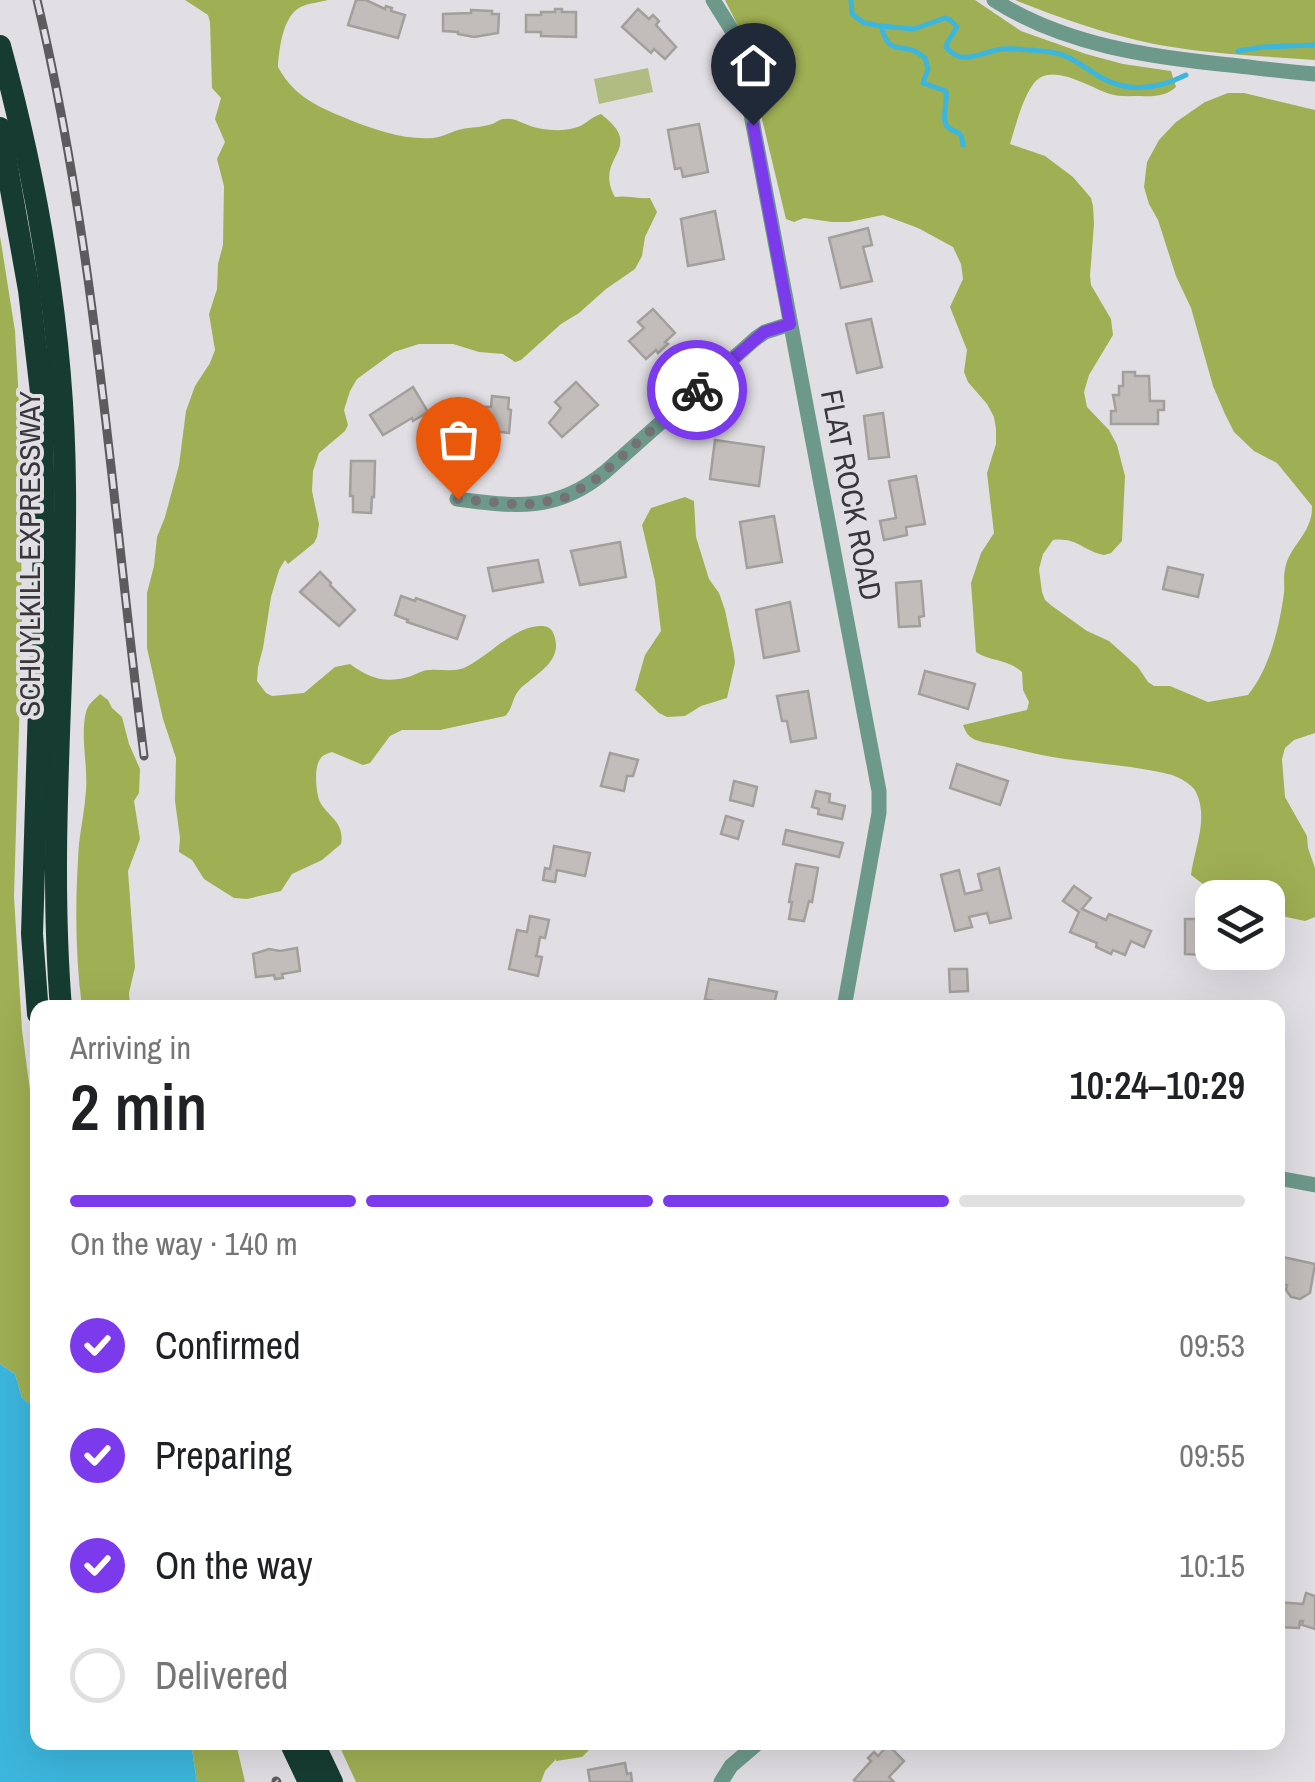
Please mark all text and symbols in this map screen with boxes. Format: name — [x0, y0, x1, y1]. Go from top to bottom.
pin — [711, 23, 796, 126]
icon: home — [726, 38, 781, 93]
courier — [647, 340, 747, 440]
icon: bike — [670, 363, 725, 418]
street label: FLAT ROCK ROAD — [812, 386, 892, 604]
street label: SCHUYLKILL EXPRESSWAY — [9, 390, 49, 717]
pin — [416, 397, 501, 500]
icon: bag — [431, 412, 486, 467]
map controls — [1195, 880, 1285, 970]
button: layers — [1195, 880, 1285, 970]
text: Arriving in — [70, 1026, 191, 1069]
text: 10:24–10:29 — [1069, 1060, 1245, 1111]
text: 2 min — [70, 1063, 207, 1150]
text: On the way · 140 m — [70, 1222, 298, 1265]
icon: check — [70, 1318, 125, 1373]
text: Confirmed — [155, 1320, 300, 1371]
text: 09:53 — [1179, 1324, 1245, 1367]
icon: check — [70, 1428, 125, 1483]
text: Preparing — [155, 1430, 292, 1481]
text: 09:55 — [1179, 1434, 1245, 1477]
icon: check — [70, 1538, 125, 1593]
text: On the way — [155, 1540, 313, 1591]
text: 10:15 — [1179, 1544, 1245, 1587]
text: Delivered — [155, 1650, 288, 1701]

